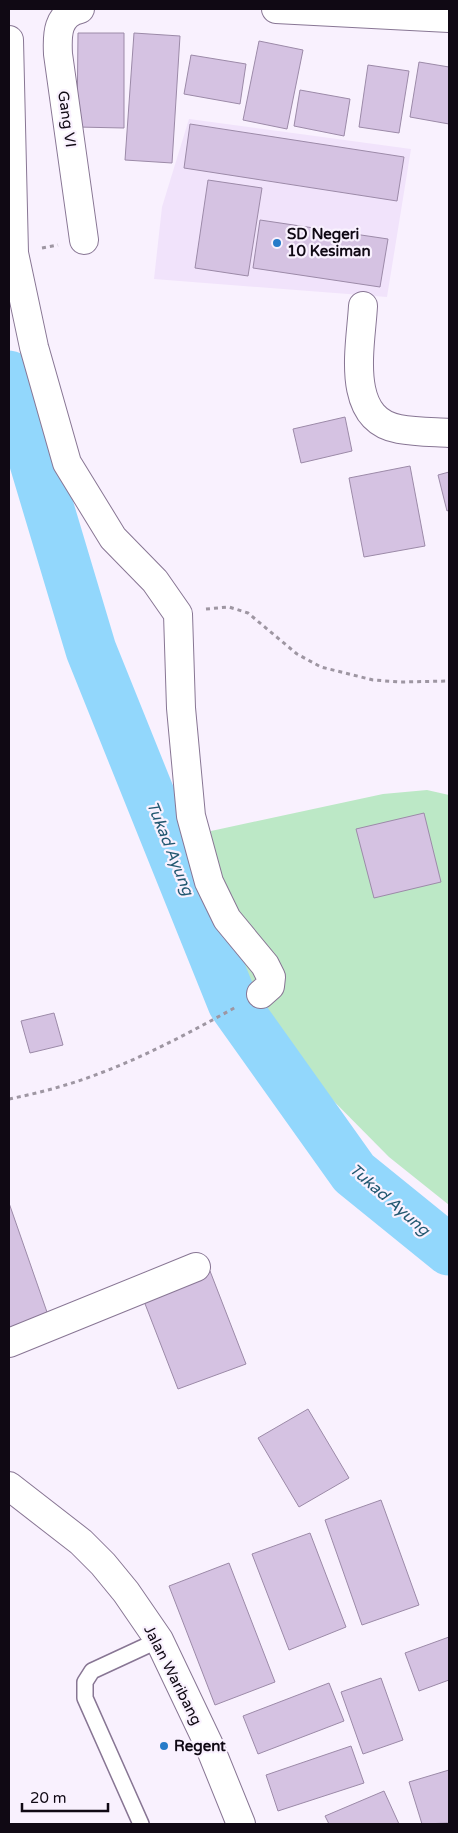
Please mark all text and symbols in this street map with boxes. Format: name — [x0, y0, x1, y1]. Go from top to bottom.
street label: Gang VI — [54, 90, 80, 148]
place label: SD Negeri 10 Kesiman — [287, 225, 371, 260]
marker: SD Negeri 10 Kesiman — [271, 237, 283, 249]
water label: Tukad Ayung — [142, 798, 198, 899]
water label: Tukad Ayung — [345, 1159, 434, 1241]
street label: Jalan Waribang — [140, 1622, 206, 1728]
place label: Regent — [174, 1737, 226, 1756]
marker: Regent — [158, 1740, 170, 1752]
scale bar — [22, 1780, 109, 1812]
text: 20 m — [30, 1789, 67, 1807]

